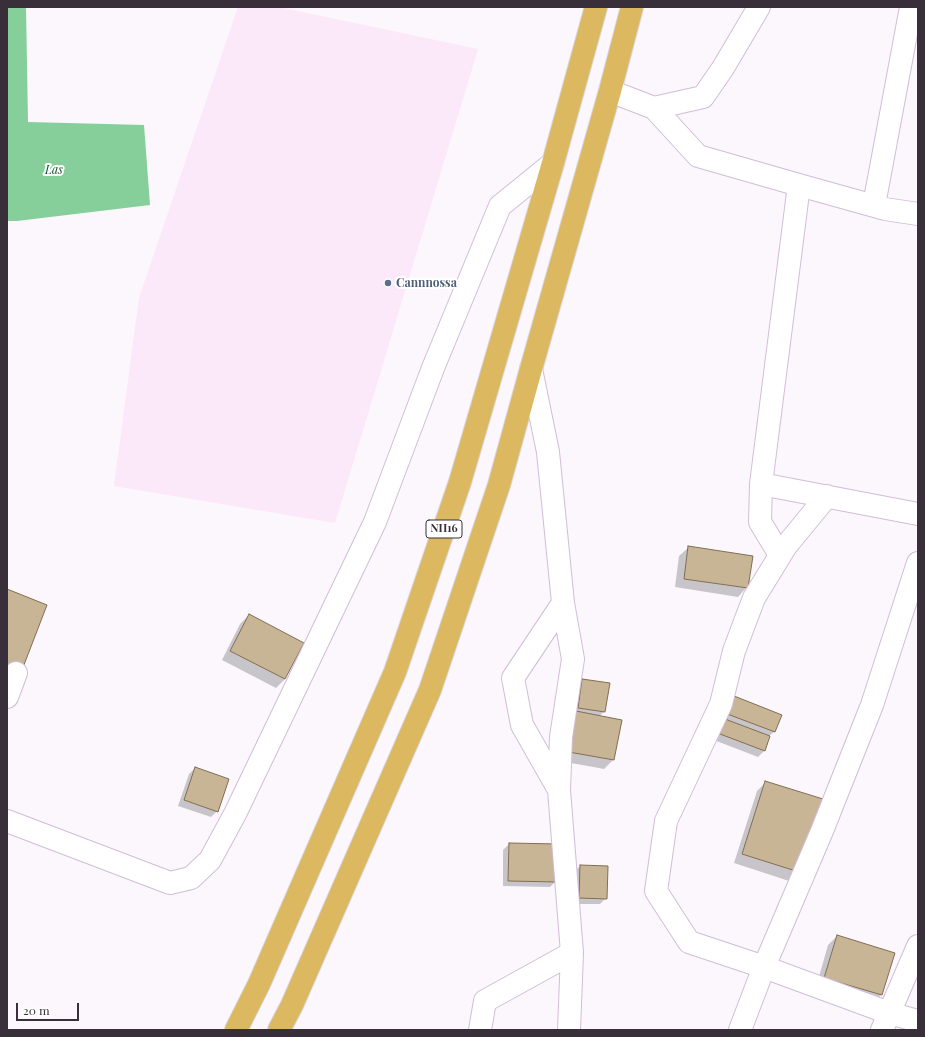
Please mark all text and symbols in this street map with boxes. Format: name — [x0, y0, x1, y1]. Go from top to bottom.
park label: Las — [45, 163, 63, 177]
place label: Cannnossa — [396, 276, 457, 290]
marker: Cannnossa — [383, 278, 393, 288]
road number: NH16 — [426, 520, 462, 538]
scale bar — [18, 995, 81, 1021]
text: 20 m — [23, 1002, 50, 1018]

